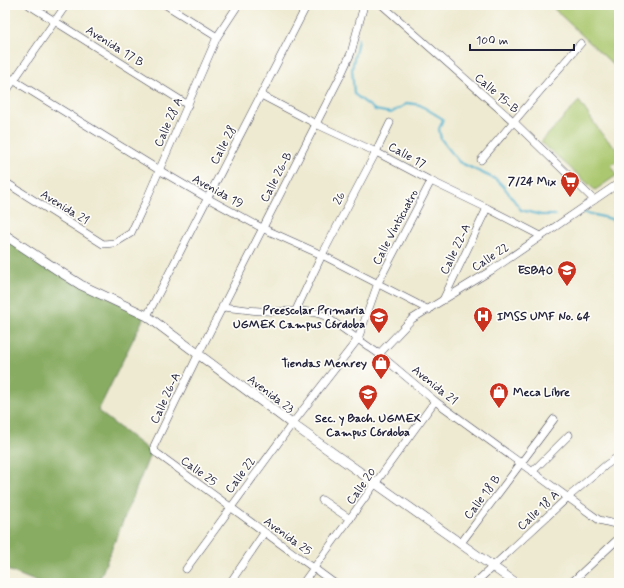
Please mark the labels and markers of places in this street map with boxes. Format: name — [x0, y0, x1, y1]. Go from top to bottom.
supermarket icon: 7/24 Mix — [559, 170, 581, 198]
place label: 7/24 Mix — [508, 174, 556, 190]
school or university icon: ESBAO — [556, 259, 578, 287]
place label: ESBAO — [518, 263, 553, 279]
place label: Preescolar Primaria UGMEX Campus Córdoba — [233, 303, 365, 333]
hospital icon: IMSS UMF No. 64 — [472, 305, 494, 333]
school or university icon: Preescolar Primaria UGMEX Campus Córdoba — [368, 306, 390, 334]
place label: IMSS UMF No. 64 — [497, 309, 591, 325]
shop icon: Tiendas Menrey — [370, 352, 392, 380]
place label: Tiendas Menrey — [281, 356, 367, 372]
shop icon: Meca Libre — [488, 381, 510, 409]
school or university icon: Sec. y Bach. UGMEX Campus Córdoba — [357, 383, 379, 411]
place label: Meca Libre — [513, 385, 570, 401]
place label: Sec. y Bach. UGMEX Campus Córdoba — [315, 411, 421, 441]

